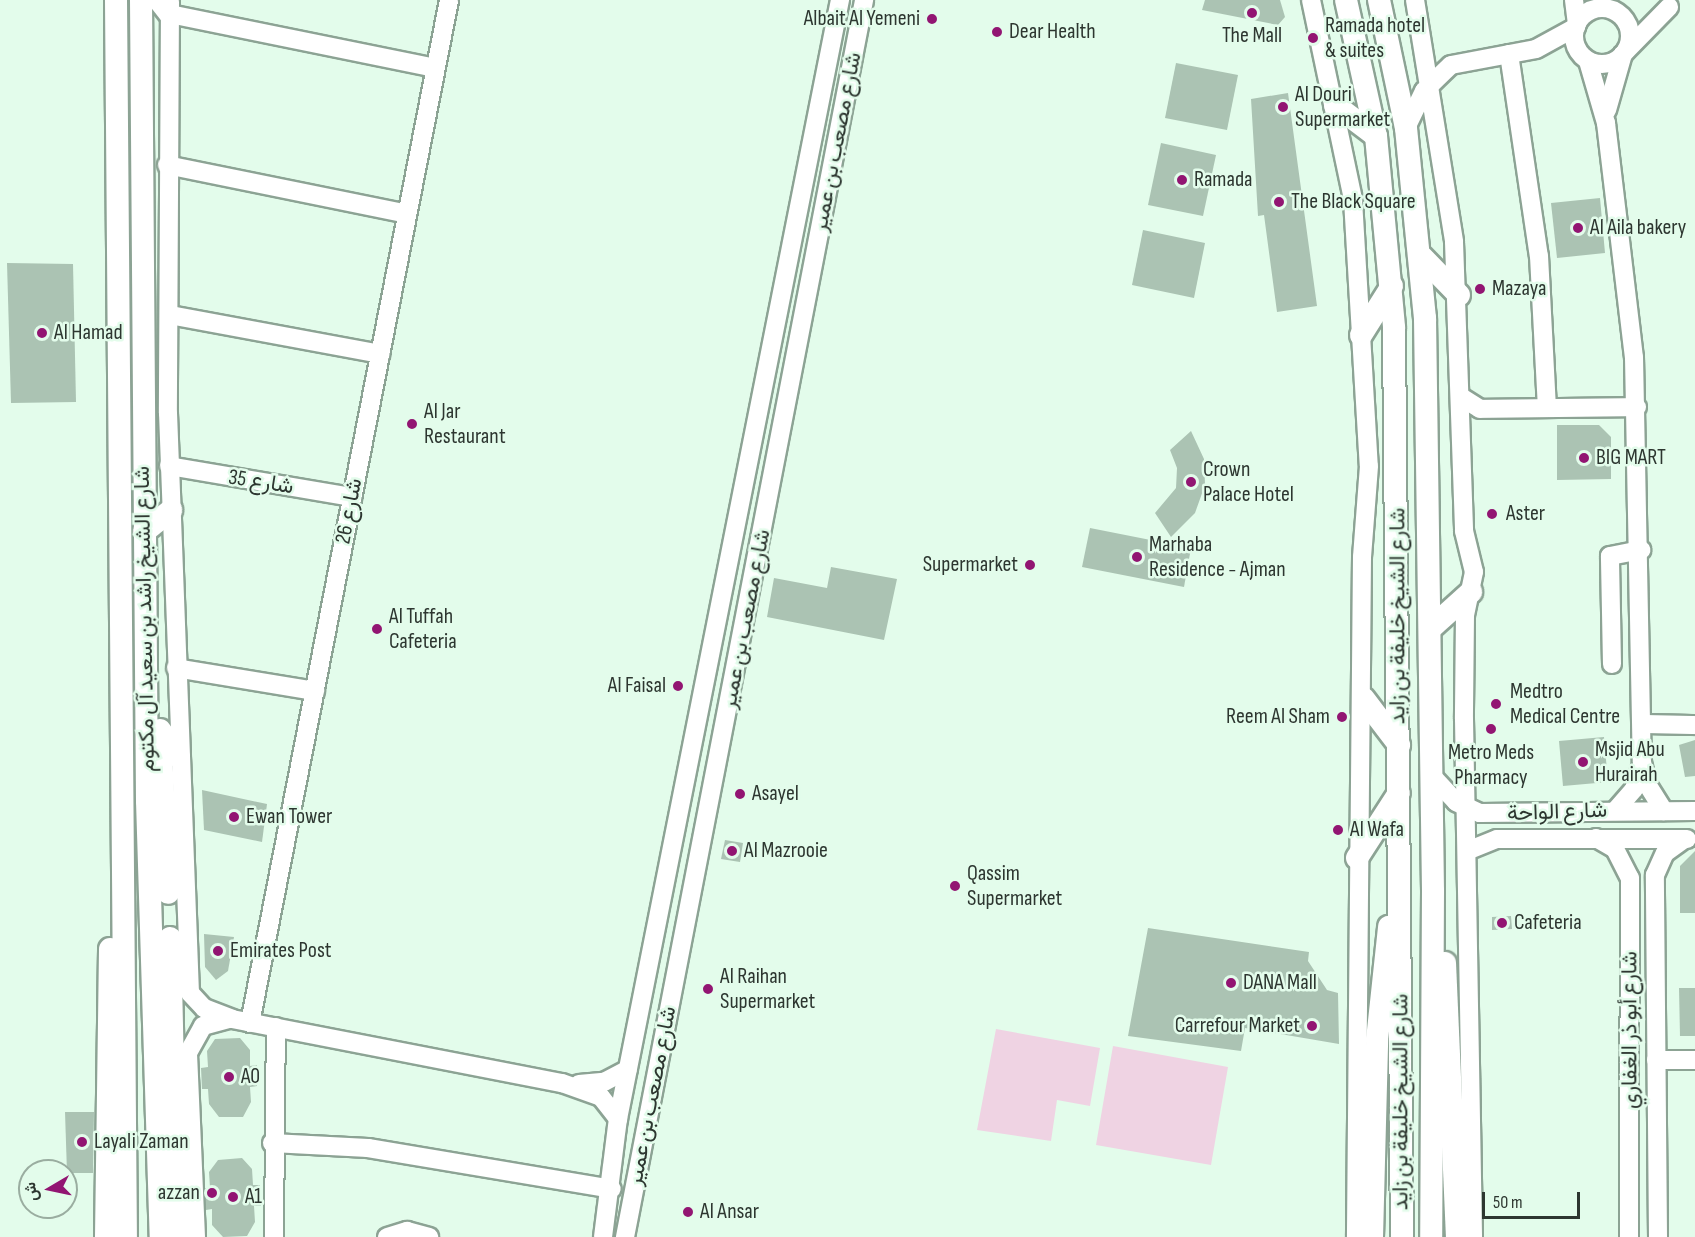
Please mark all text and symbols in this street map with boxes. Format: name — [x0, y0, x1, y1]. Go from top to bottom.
place label: Albait Al Yemeni — [804, 6, 920, 32]
marker: The Mall — [1245, 6, 1259, 20]
marker: Albait Al Yemeni — [925, 12, 939, 26]
place label: Ramada hotel & suites — [1325, 12, 1425, 63]
place label: Dear Health — [1009, 19, 1096, 45]
place label: The Mall — [1222, 23, 1282, 49]
marker: Dear Health — [990, 25, 1004, 39]
marker: Ramada hotel & suites — [1306, 31, 1320, 45]
street label: شارع مصعب بن عمير — [807, 50, 867, 234]
place label: Al Douri Supermarket — [1295, 81, 1390, 132]
marker: Al Douri Supermarket — [1276, 100, 1290, 114]
place label: Ramada — [1194, 167, 1253, 193]
marker: Ramada — [1175, 173, 1189, 187]
place label: The Black Square — [1291, 189, 1416, 215]
marker: The Black Square — [1272, 195, 1286, 209]
place label: Al Aila bakery — [1590, 215, 1686, 241]
marker: Al Aila bakery — [1571, 221, 1585, 235]
place label: Mazaya — [1492, 276, 1546, 302]
marker: Mazaya — [1473, 282, 1487, 296]
place label: Al Hamad — [54, 320, 123, 346]
marker: Al Hamad — [35, 326, 49, 340]
place label: Al Jar Restaurant — [424, 398, 506, 450]
marker: Al Jar Restaurant — [405, 417, 419, 431]
place label: BIG MART — [1596, 445, 1666, 471]
marker: BIG MART — [1577, 451, 1591, 465]
place label: Crown Palace Hotel — [1203, 456, 1294, 508]
street label: شارع 35 — [226, 464, 296, 500]
street label: شارع الشيخ راشد بن سعيد آل مكتوم — [129, 466, 161, 772]
marker: Crown Palace Hotel — [1184, 475, 1198, 489]
street label: شارع 26 — [330, 476, 368, 546]
place label: Aster — [1506, 501, 1545, 527]
marker: Aster — [1483, 505, 1501, 523]
street label: شارع الشيخ خليفة بن زايد — [1385, 508, 1411, 724]
street label: شارع مصعب بن عمير — [716, 527, 776, 711]
place label: Marhaba Residence - Ajman — [1149, 531, 1286, 582]
marker: Marhaba Residence - Ajman — [1130, 550, 1144, 564]
place label: Supermarket — [923, 552, 1018, 578]
marker: Supermarket — [1023, 558, 1037, 572]
place label: Al Tuffah Cafeteria — [389, 603, 457, 654]
marker: Al Tuffah Cafeteria — [370, 622, 384, 636]
place label: Al Faisal — [608, 673, 666, 699]
place label: Medtro Medical Centre — [1510, 678, 1620, 730]
marker: Al Faisal — [671, 679, 685, 693]
marker: Medtro Medical Centre — [1487, 695, 1505, 713]
place label: Reem Al Sham — [1226, 704, 1330, 730]
marker: Reem Al Sham — [1335, 710, 1349, 724]
marker: Metro Meds Pharmacy — [1484, 722, 1498, 736]
place label: Msjid Abu Hurairah — [1595, 736, 1665, 788]
place label: Metro Meds Pharmacy — [1448, 739, 1534, 790]
marker: Msjid Abu Hurairah — [1576, 755, 1590, 769]
place label: Asayel — [752, 781, 799, 807]
marker: Asayel — [733, 787, 747, 801]
street label: شارع الواحة — [1506, 797, 1608, 827]
place label: Ewan Tower — [246, 804, 332, 830]
marker: Ewan Tower — [227, 810, 241, 824]
place label: Al Wafa — [1350, 817, 1404, 843]
marker: Al Wafa — [1331, 823, 1345, 837]
place label: Al Mazrooie — [744, 838, 828, 864]
marker: Al Mazrooie — [725, 844, 739, 858]
place label: Qassim Supermarket — [967, 860, 1062, 912]
marker: Qassim Supermarket — [948, 879, 962, 893]
place label: Cafeteria — [1514, 910, 1582, 936]
marker: Cafeteria — [1495, 916, 1509, 930]
place label: Emirates Post — [230, 938, 332, 964]
marker: Emirates Post — [211, 944, 225, 958]
street label: شارع أبو ذر الغفاري — [1617, 951, 1643, 1109]
place label: Al Raihan Supermarket — [720, 963, 815, 1014]
place label: DANA Mall — [1243, 970, 1317, 996]
marker: DANA Mall — [1224, 976, 1238, 990]
marker: Al Raihan Supermarket — [701, 982, 715, 996]
street label: شارع الشيخ خليفة بن زايد — [1388, 994, 1414, 1210]
street label: شارع مصعب بن عمير — [622, 1004, 682, 1188]
place label: Carrefour Market — [1175, 1013, 1300, 1039]
marker: Carrefour Market — [1305, 1019, 1319, 1033]
place label: A0 — [241, 1064, 260, 1090]
marker: A0 — [222, 1070, 236, 1084]
place label: Layali Zaman — [94, 1129, 189, 1155]
marker: Layali Zaman — [75, 1135, 89, 1149]
north arrow — [18, 1159, 78, 1219]
place label: azzan — [158, 1180, 200, 1206]
scale bar — [1485, 1180, 1582, 1218]
text: ش — [21, 1181, 43, 1203]
place label: A1 — [245, 1184, 262, 1210]
marker: azzan — [205, 1186, 219, 1200]
marker: A1 — [226, 1190, 240, 1204]
text: 50 m — [1493, 1192, 1523, 1213]
place label: Al Ansar — [700, 1199, 759, 1225]
marker: Al Ansar — [681, 1205, 695, 1219]

